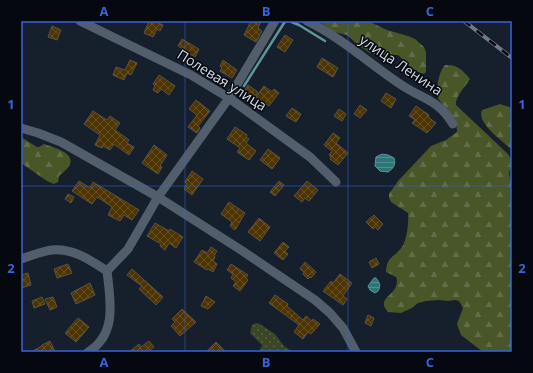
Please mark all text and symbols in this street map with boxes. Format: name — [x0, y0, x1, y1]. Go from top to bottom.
text: A — [100, 2, 109, 20]
text: B — [262, 2, 271, 20]
text: C — [426, 2, 434, 20]
street label: улица Ленина — [356, 30, 446, 99]
street label: Полевая улица — [174, 44, 271, 115]
text: 1 — [7, 95, 15, 113]
text: 1 — [518, 95, 526, 113]
text: 2 — [7, 259, 15, 277]
text: 2 — [518, 259, 526, 277]
text: A — [100, 353, 109, 371]
text: B — [262, 353, 271, 371]
text: C — [426, 353, 434, 371]

